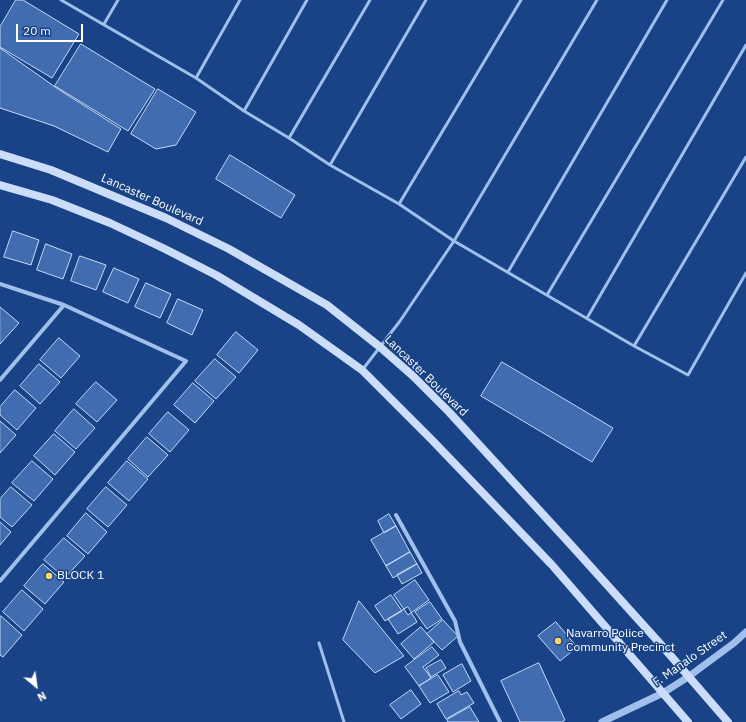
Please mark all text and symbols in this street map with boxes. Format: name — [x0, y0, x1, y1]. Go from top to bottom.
scale bar — [18, 16, 85, 42]
text: 20 m — [23, 23, 51, 38]
street label: Lancaster Boulevard — [99, 171, 205, 229]
street label: Lancaster Boulevard — [381, 333, 471, 419]
place label: BLOCK 1 — [57, 569, 104, 583]
marker: BLOCK 1 — [44, 571, 54, 581]
place label: Navarro Police Community Precinct — [566, 627, 675, 655]
street label: F. Manalo Street — [650, 628, 730, 690]
marker: Navarro Police Community Precinct — [553, 636, 563, 646]
north arrow — [16, 666, 56, 706]
text: N — [35, 688, 49, 705]

